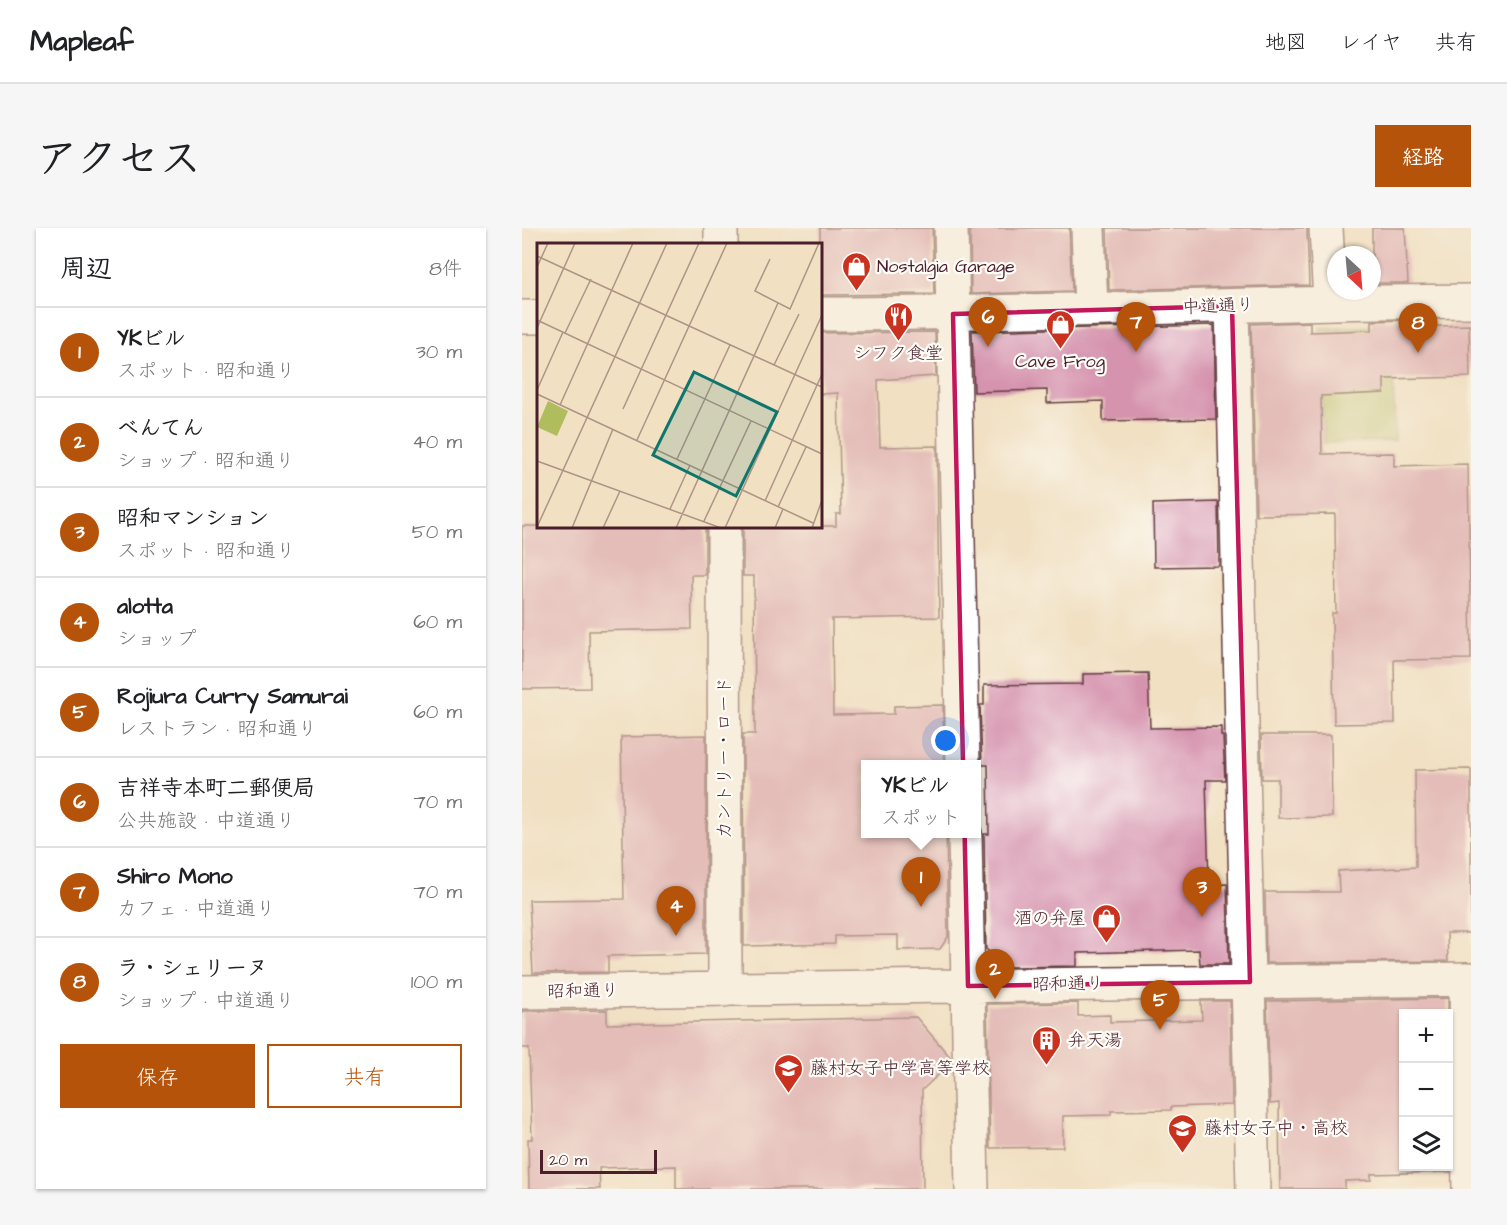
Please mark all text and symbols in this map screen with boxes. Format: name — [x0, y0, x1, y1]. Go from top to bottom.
text: Mapleaf — [30, 22, 133, 61]
text: 地図 — [1265, 28, 1307, 57]
text: レイヤ — [1340, 28, 1402, 57]
text: 共有 — [1435, 28, 1477, 57]
button: 経路 — [1375, 125, 1471, 187]
text: アクセス — [36, 131, 201, 189]
inset map — [537, 243, 822, 528]
north arrow — [1327, 246, 1381, 300]
shop icon: Nostalgia Garage — [840, 250, 872, 292]
text: 周辺 — [60, 251, 112, 287]
place label: Nostalgia Garage — [877, 254, 1015, 280]
text: 8件 — [429, 255, 462, 283]
street label: 中道通り — [1182, 292, 1254, 320]
pin: 6 — [968, 298, 1008, 347]
restaurant icon: シフク食堂 — [882, 300, 914, 342]
pin: 7 — [1116, 302, 1156, 352]
pin: 8 — [1398, 304, 1438, 353]
shop icon: Cave Frog — [1044, 308, 1076, 350]
text: YKビル — [117, 323, 186, 354]
text: 1 — [78, 338, 81, 366]
text: 30 m — [416, 338, 462, 366]
place label: シフク食堂 — [853, 341, 943, 366]
place label: Cave Frog — [1015, 349, 1105, 375]
text: スポット · 昭和通り — [117, 357, 296, 385]
text: べんてん — [117, 413, 204, 444]
text: 2 — [74, 428, 85, 456]
text: 40 m — [412, 428, 462, 456]
text: ショップ · 昭和通り — [117, 447, 295, 475]
text: 昭和マンション — [117, 503, 269, 534]
text: 3 — [74, 518, 85, 546]
text: 50 m — [412, 518, 462, 546]
text: スポット · 昭和通り — [117, 537, 296, 565]
text: alotta — [117, 591, 173, 622]
text: 4 — [73, 608, 86, 636]
text: 60 m — [413, 608, 462, 636]
text: ショップ — [117, 625, 196, 653]
street label: カントリー・ロード — [712, 677, 737, 839]
text: Rojiura Curry Samurai — [117, 681, 348, 712]
text: 5 — [72, 698, 87, 726]
text: 60 m — [413, 698, 462, 726]
text: レストラン · 昭和通り — [117, 715, 317, 743]
your location — [931, 726, 960, 755]
popup — [861, 760, 981, 838]
text: YKビル — [881, 770, 950, 801]
text: 吉祥寺本町二郵便局 — [117, 773, 315, 804]
text: 6 — [73, 788, 86, 816]
text: 70 m — [414, 788, 462, 816]
text: スポット — [881, 804, 961, 832]
text: 公共施設 · 中道通り — [117, 807, 296, 835]
pin: 1 — [902, 858, 940, 907]
text: Shiro Mono — [117, 861, 233, 892]
pin: 3 — [1182, 868, 1222, 917]
text: 7 — [73, 878, 86, 906]
text: 70 m — [414, 878, 462, 906]
pin: 4 — [656, 886, 696, 936]
text: カフェ · 中道通り — [117, 895, 276, 923]
shop icon: 酒の弁屋 — [1091, 902, 1123, 944]
place label: 酒の弁屋 — [1014, 906, 1086, 931]
pin: 2 — [976, 950, 1014, 999]
text: ラ・シェリーヌ — [117, 953, 268, 984]
text: 8 — [73, 968, 86, 996]
text: 100 m — [411, 968, 462, 996]
street label: 昭和通り — [1032, 971, 1104, 997]
street label: 昭和通り — [547, 978, 619, 1004]
pin: 5 — [1140, 980, 1180, 1030]
text: ショップ · 中道通り — [117, 987, 295, 1015]
map controls — [1399, 1009, 1453, 1171]
button: + — [1399, 1009, 1453, 1063]
building icon: 弁天湯 — [1031, 1024, 1063, 1066]
place label: 弁天湯 — [1068, 1028, 1122, 1053]
button: 保存 — [60, 1044, 255, 1108]
button: 共有 — [267, 1044, 462, 1108]
school or university icon: 藤村女子中学高等学校 — [773, 1052, 805, 1094]
place label: 藤村女子中学高等学校 — [810, 1056, 990, 1081]
button: − — [1399, 1063, 1453, 1117]
school or university icon: 藤村女子中・高校 — [1167, 1112, 1199, 1154]
place label: 藤村女子中・高校 — [1204, 1116, 1348, 1141]
button: layers — [1399, 1117, 1453, 1171]
scale bar — [540, 1147, 657, 1174]
text: 20 m — [549, 1149, 587, 1171]

